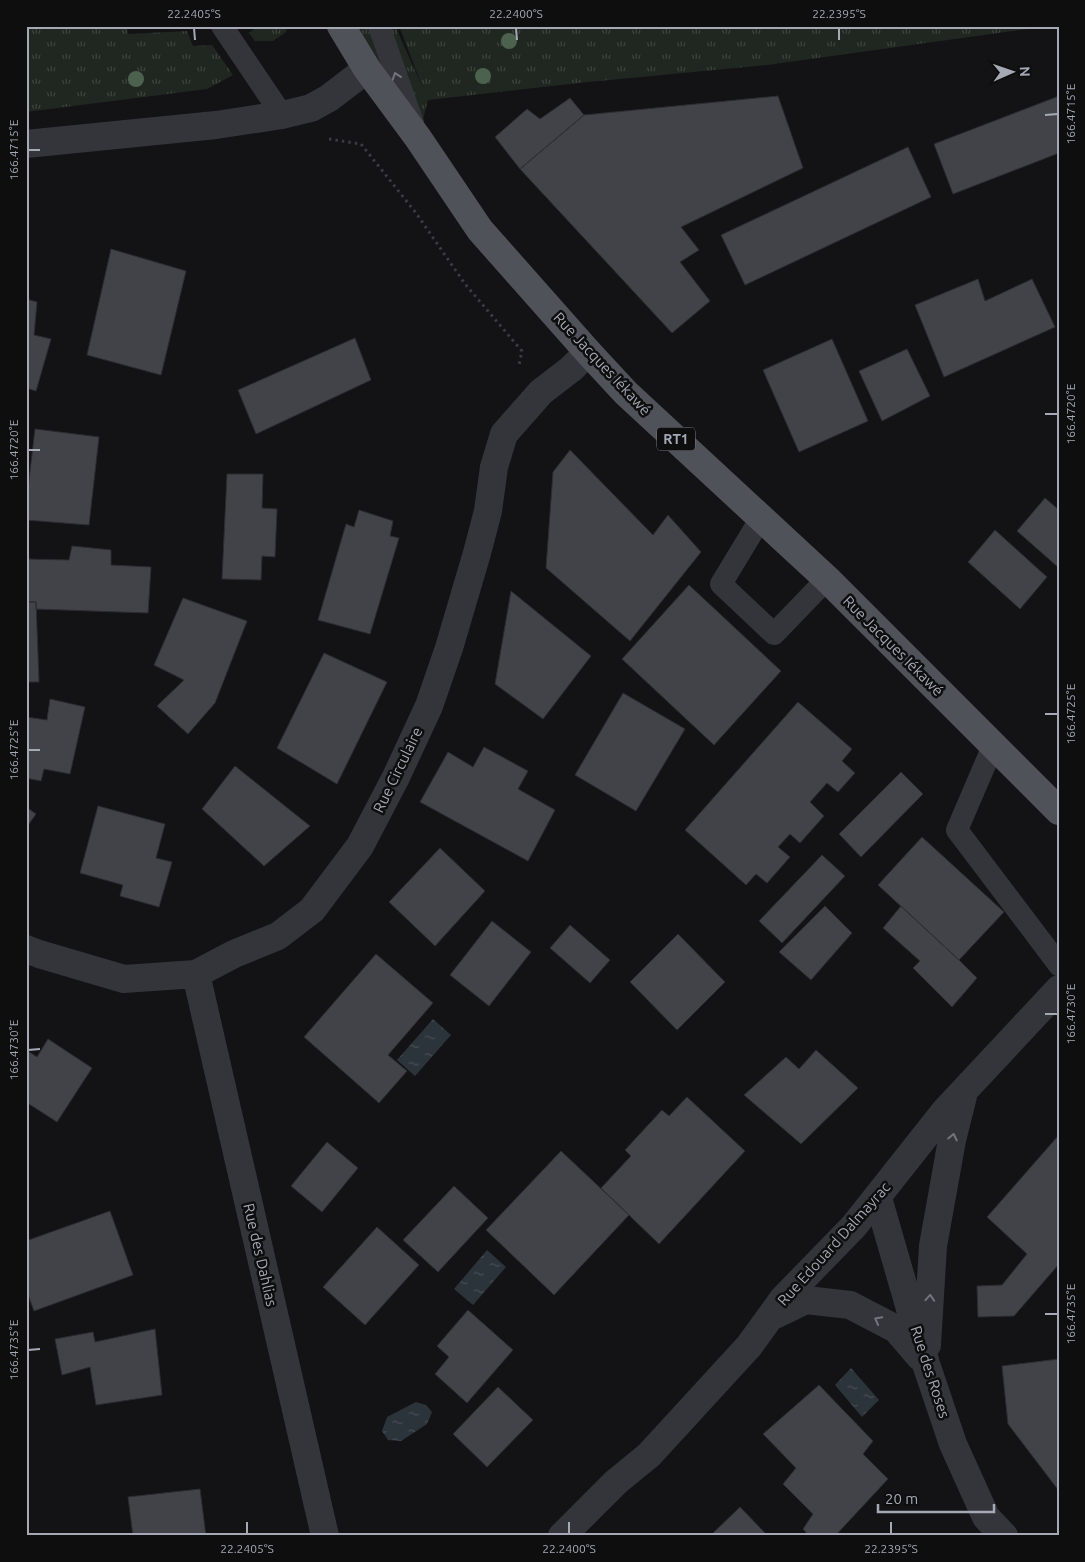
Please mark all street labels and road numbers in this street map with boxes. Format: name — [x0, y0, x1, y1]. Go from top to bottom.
street label: Rue Jacques Iékawé — [550, 309, 654, 419]
road number: RT1 — [657, 428, 695, 450]
street label: Rue Jacques Iékawé — [840, 592, 947, 699]
street label: Rue Circulaire — [370, 724, 426, 815]
street label: Rue Edouard Dalmayrac — [774, 1178, 894, 1309]
street label: Rue des Dahlias — [240, 1202, 281, 1308]
street label: Rue des Roses — [908, 1324, 953, 1420]

